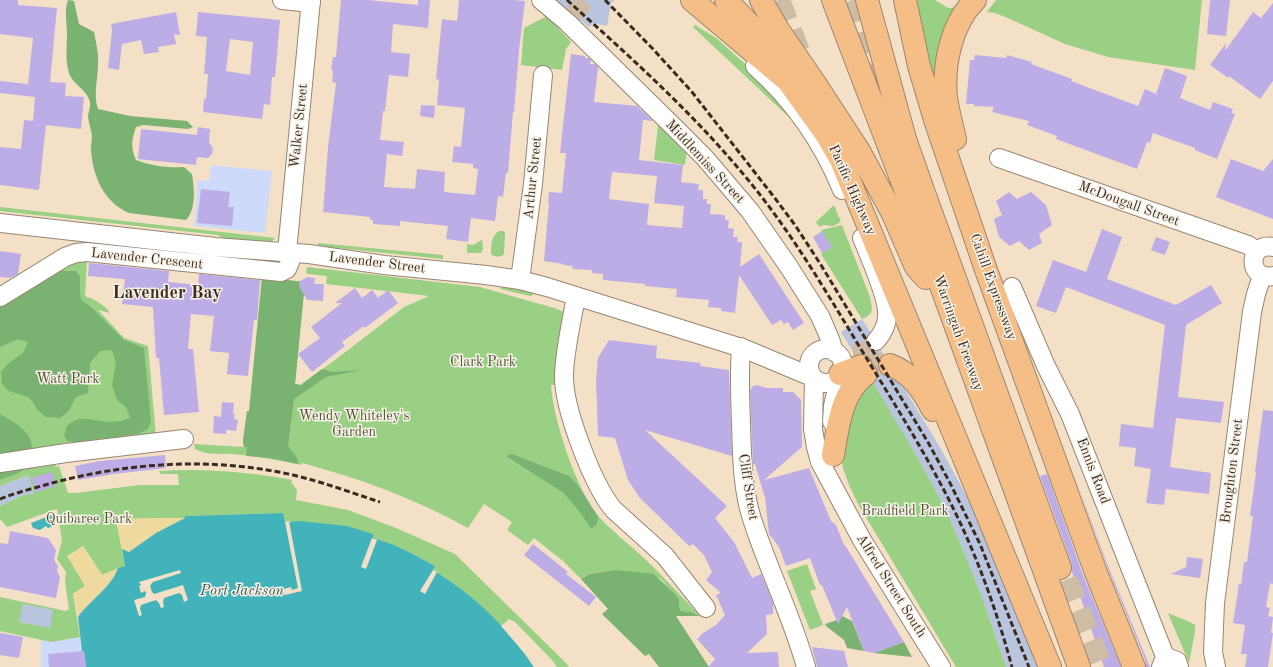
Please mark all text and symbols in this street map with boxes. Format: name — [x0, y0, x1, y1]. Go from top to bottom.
street label: Walker Street — [286, 83, 312, 169]
street label: Middlemiss Street — [662, 117, 748, 207]
street label: Arthur Street — [520, 136, 546, 220]
street label: Pacific Highway — [824, 142, 880, 238]
street label: McDougall Street — [1076, 178, 1182, 230]
street label: Cahill Expressway — [966, 231, 1020, 343]
street label: Lavender Crescent — [90, 245, 204, 273]
street label: Lavender Street — [328, 249, 426, 277]
street label: Warringah Freeway — [929, 273, 987, 393]
district label: Lavender Bay — [112, 282, 222, 304]
park label: Clark Park — [450, 354, 516, 370]
park label: Watt Park — [36, 371, 100, 387]
park label: Wendy Whiteley's Garden — [298, 408, 410, 440]
street label: Broughton Street — [1217, 418, 1247, 524]
street label: Ennis Road — [1073, 435, 1113, 507]
street label: Cliff Street — [734, 452, 762, 522]
park label: Bradfield Park — [861, 503, 949, 519]
park label: Quibaree Park — [46, 511, 132, 527]
street label: Alfred Street South — [852, 531, 930, 641]
water label: Port Jackson — [200, 582, 284, 600]

